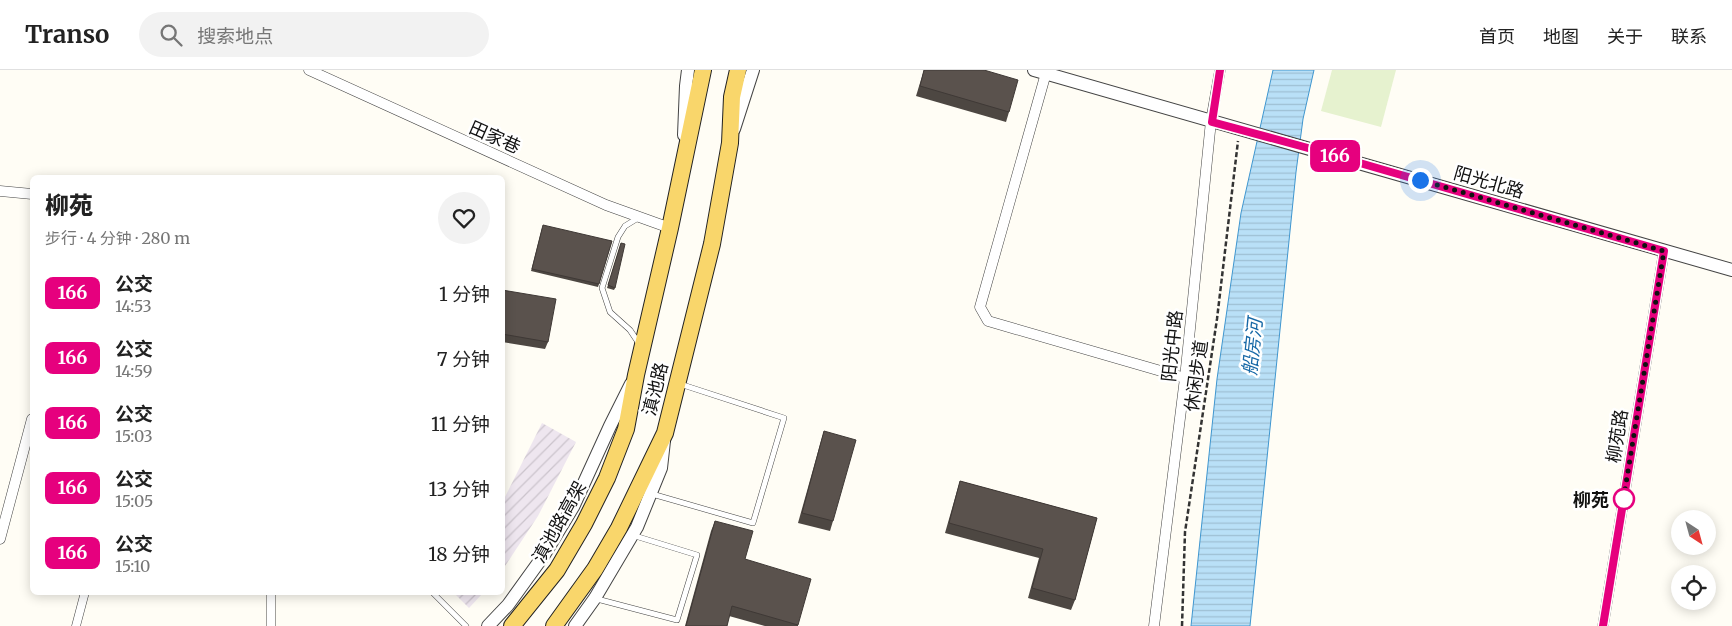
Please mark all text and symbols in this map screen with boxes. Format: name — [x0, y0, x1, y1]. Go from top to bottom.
search box — [139, 12, 489, 57]
text: Transo — [25, 19, 109, 50]
icon: search — [157, 21, 185, 49]
text: 搜索地点 — [197, 24, 273, 48]
text: 首页 — [1479, 25, 1515, 48]
text: 地图 — [1543, 25, 1579, 48]
text: 关于 — [1607, 25, 1643, 48]
text: 联系 — [1671, 25, 1707, 48]
street label: 田家巷 — [466, 116, 524, 158]
line badge: 166 — [1306, 140, 1364, 172]
text: 166 — [1320, 144, 1350, 167]
street label: 阳光北路 — [1451, 161, 1527, 203]
your location — [1408, 168, 1433, 193]
text: 柳苑 — [45, 190, 93, 221]
button: heart — [438, 192, 490, 244]
text: 步行 · 4 分钟 · 280 m — [45, 228, 190, 248]
text: 公交 — [115, 272, 153, 296]
text: 166 — [58, 281, 87, 304]
text: 1 分钟 — [439, 282, 490, 306]
text: 14:53 — [115, 296, 152, 316]
street label: 阳光中路 — [1157, 309, 1187, 383]
water label: 船房河 — [1237, 313, 1267, 377]
text: 公交 — [115, 337, 153, 361]
street label: 休闲步道 — [1180, 339, 1212, 413]
text: 166 — [58, 346, 87, 369]
text: 7 分钟 — [437, 347, 490, 371]
street label: 滇池路 — [637, 360, 673, 418]
text: 14:59 — [115, 361, 152, 381]
text: 公交 — [115, 402, 153, 426]
street label: 柳苑路 — [1601, 408, 1633, 464]
text: 166 — [58, 411, 87, 434]
text: 11 分钟 — [431, 412, 490, 436]
text: 15:03 — [115, 426, 153, 446]
text: 公交 — [115, 467, 153, 491]
text: 166 — [58, 476, 87, 499]
text: 13 分钟 — [429, 477, 490, 501]
street label: 滇池路高架 — [527, 477, 591, 567]
place label: 柳苑 — [1573, 488, 1609, 511]
marker: 柳苑 — [1613, 488, 1635, 510]
text: 15:05 — [115, 491, 153, 511]
north arrow — [1671, 510, 1716, 555]
map controls — [1671, 510, 1716, 610]
text: 公交 — [115, 532, 153, 556]
text: 166 — [58, 541, 87, 564]
text: 18 分钟 — [428, 542, 490, 566]
text: 15:10 — [115, 556, 150, 576]
button: locate — [1671, 565, 1716, 610]

